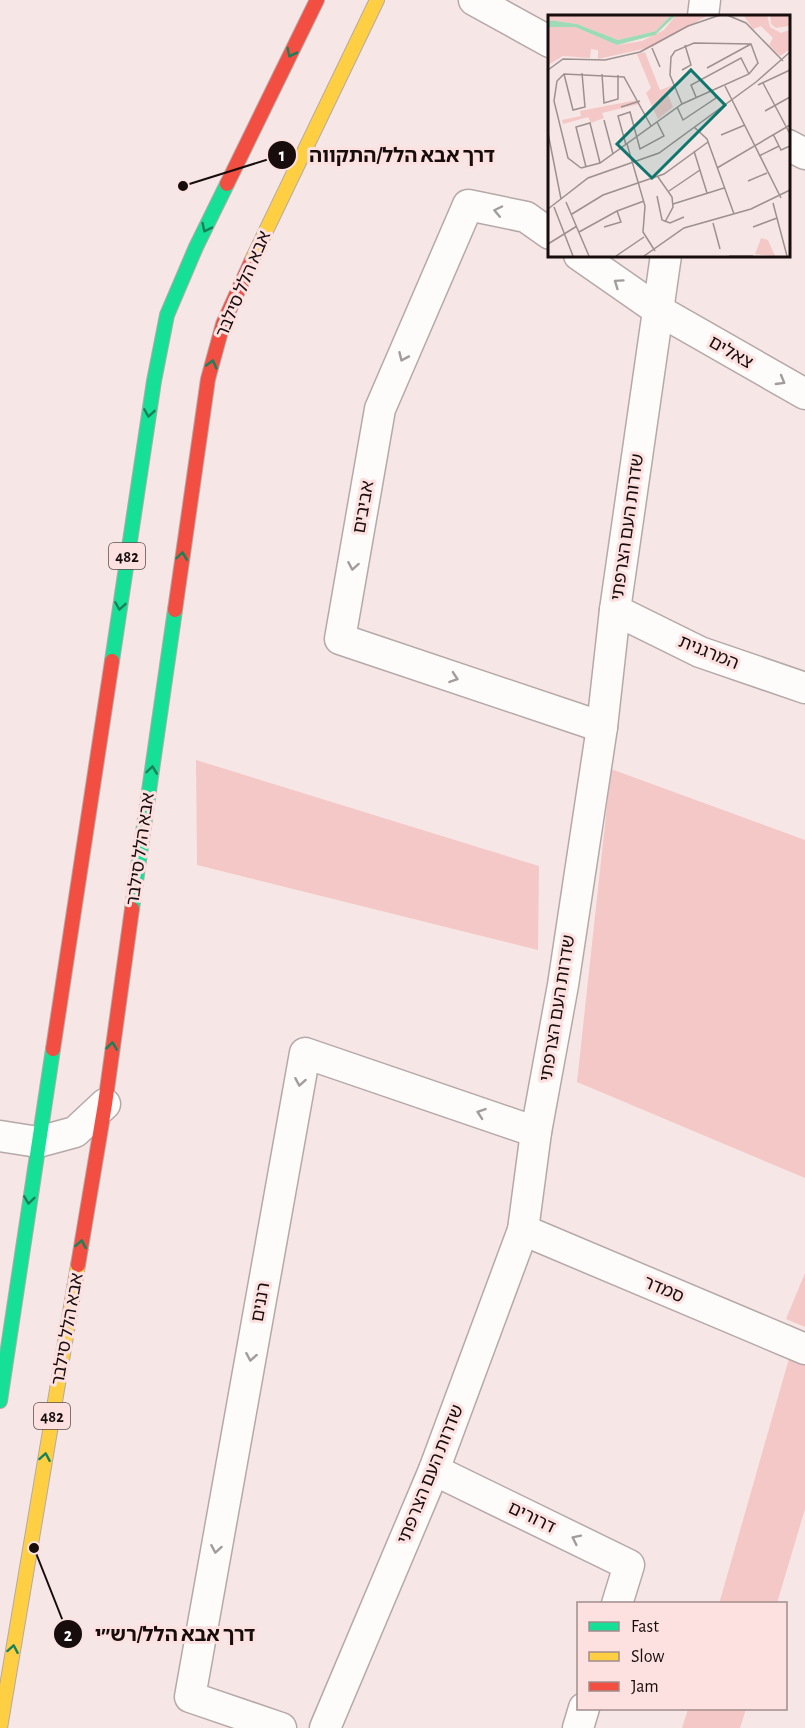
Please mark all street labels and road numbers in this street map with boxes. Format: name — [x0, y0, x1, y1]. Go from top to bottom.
street label: אבא הלל סילבר — [212, 228, 274, 340]
street label: צאלים — [705, 332, 756, 373]
street label: שדרות העם הצרפתי — [609, 452, 647, 602]
street label: אביבים — [351, 479, 377, 535]
road number: 482 — [109, 543, 145, 569]
street label: המרגנית — [676, 633, 741, 673]
street label: אבא הלל סילבר — [123, 791, 158, 907]
street label: שדרות העם הצרפתי — [537, 933, 578, 1083]
street label: אבא הלל סילבר — [48, 1271, 87, 1387]
street label: סמדר — [641, 1273, 686, 1306]
street label: רננים — [249, 1281, 273, 1323]
street label: שדרות העם הצרפתי — [395, 1402, 467, 1547]
road number: 482 — [34, 1403, 70, 1429]
street label: דרורים — [505, 1499, 558, 1537]

